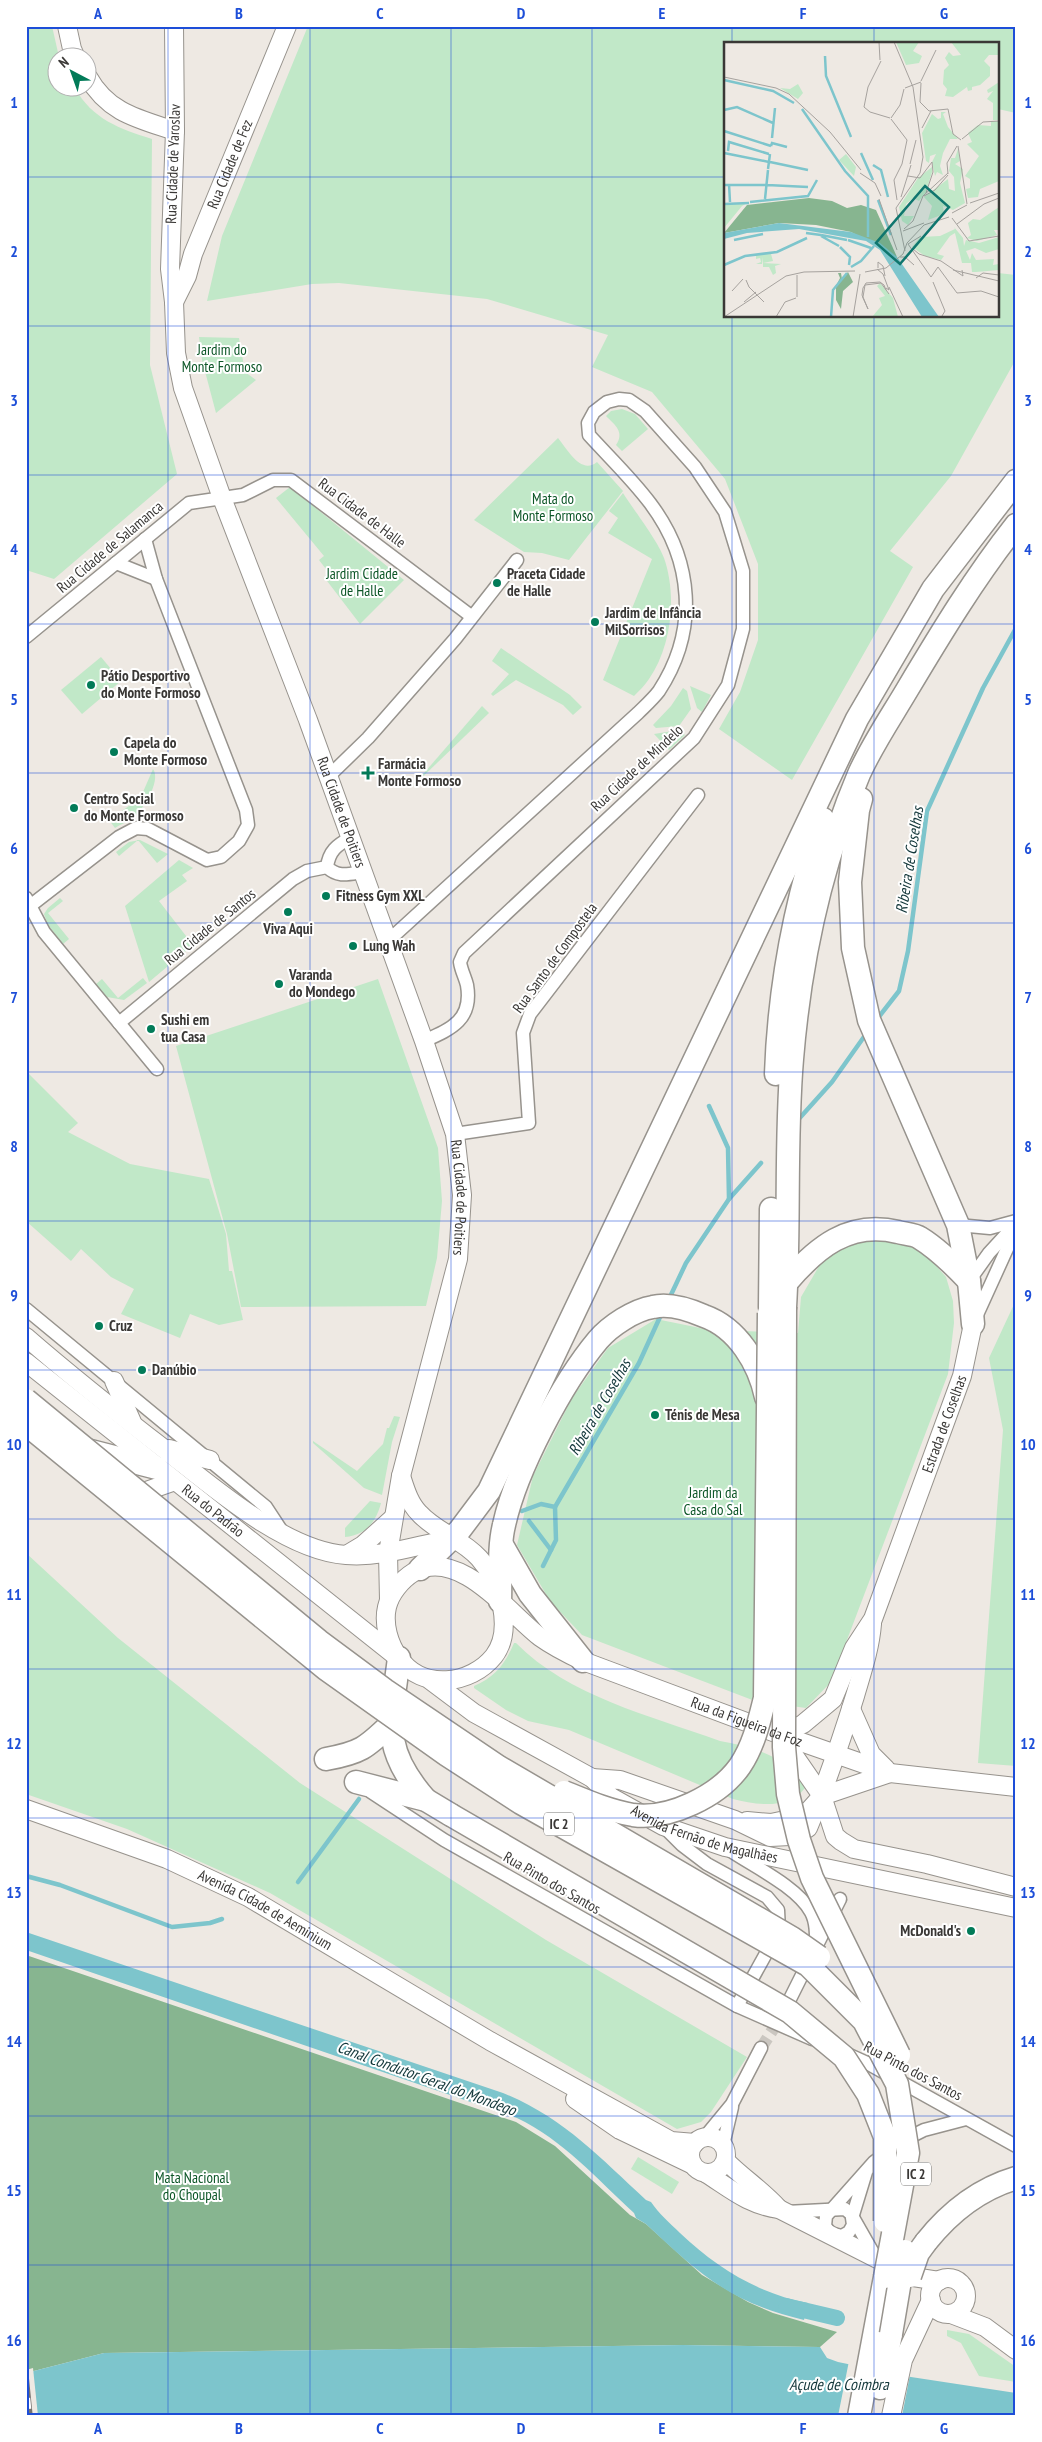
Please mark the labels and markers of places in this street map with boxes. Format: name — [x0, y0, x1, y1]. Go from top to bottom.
place label: Praceta Cidade de Halle — [507, 564, 586, 600]
marker: Praceta Cidade de Halle — [491, 577, 503, 589]
place label: Jardim de Infância MilSorrisos — [604, 603, 701, 639]
marker: Jardim de Infância MilSorrisos — [589, 616, 601, 628]
place label: Pátio Desportivo do Monte Formoso — [101, 666, 201, 702]
marker: Pátio Desportivo do Monte Formoso — [85, 679, 97, 691]
place label: Capela do Monte Formoso — [124, 733, 207, 769]
marker: Capela do Monte Formoso — [108, 746, 120, 758]
place label: Farmácia Monte Formoso — [378, 754, 461, 790]
marker: Farmácia Monte Formoso — [362, 767, 374, 779]
place label: Centro Social do Monte Formoso — [84, 789, 184, 825]
marker: Centro Social do Monte Formoso — [68, 802, 80, 814]
place label: Fitness Gym XXL — [336, 886, 425, 905]
marker: Fitness Gym XXL — [320, 890, 332, 902]
marker: Viva Aqui — [282, 906, 294, 918]
place label: Viva Aqui — [262, 919, 313, 938]
place label: Lung Wah — [363, 936, 416, 955]
marker: Lung Wah — [347, 940, 359, 952]
place label: Varanda do Mondego — [288, 965, 356, 1001]
marker: Varanda do Mondego — [273, 978, 285, 990]
place label: Sushi em tua Casa — [161, 1010, 209, 1046]
marker: Sushi em tua Casa — [145, 1023, 157, 1035]
place label: Cruz — [109, 1316, 133, 1335]
marker: Cruz — [93, 1320, 105, 1332]
place label: Danúbio — [152, 1360, 197, 1379]
marker: Danúbio — [136, 1364, 148, 1376]
place label: Ténis de Mesa — [665, 1405, 740, 1424]
marker: Ténis de Mesa — [649, 1409, 661, 1421]
place label: McDonald's — [900, 1921, 961, 1940]
marker: McDonald's — [965, 1925, 977, 1937]

